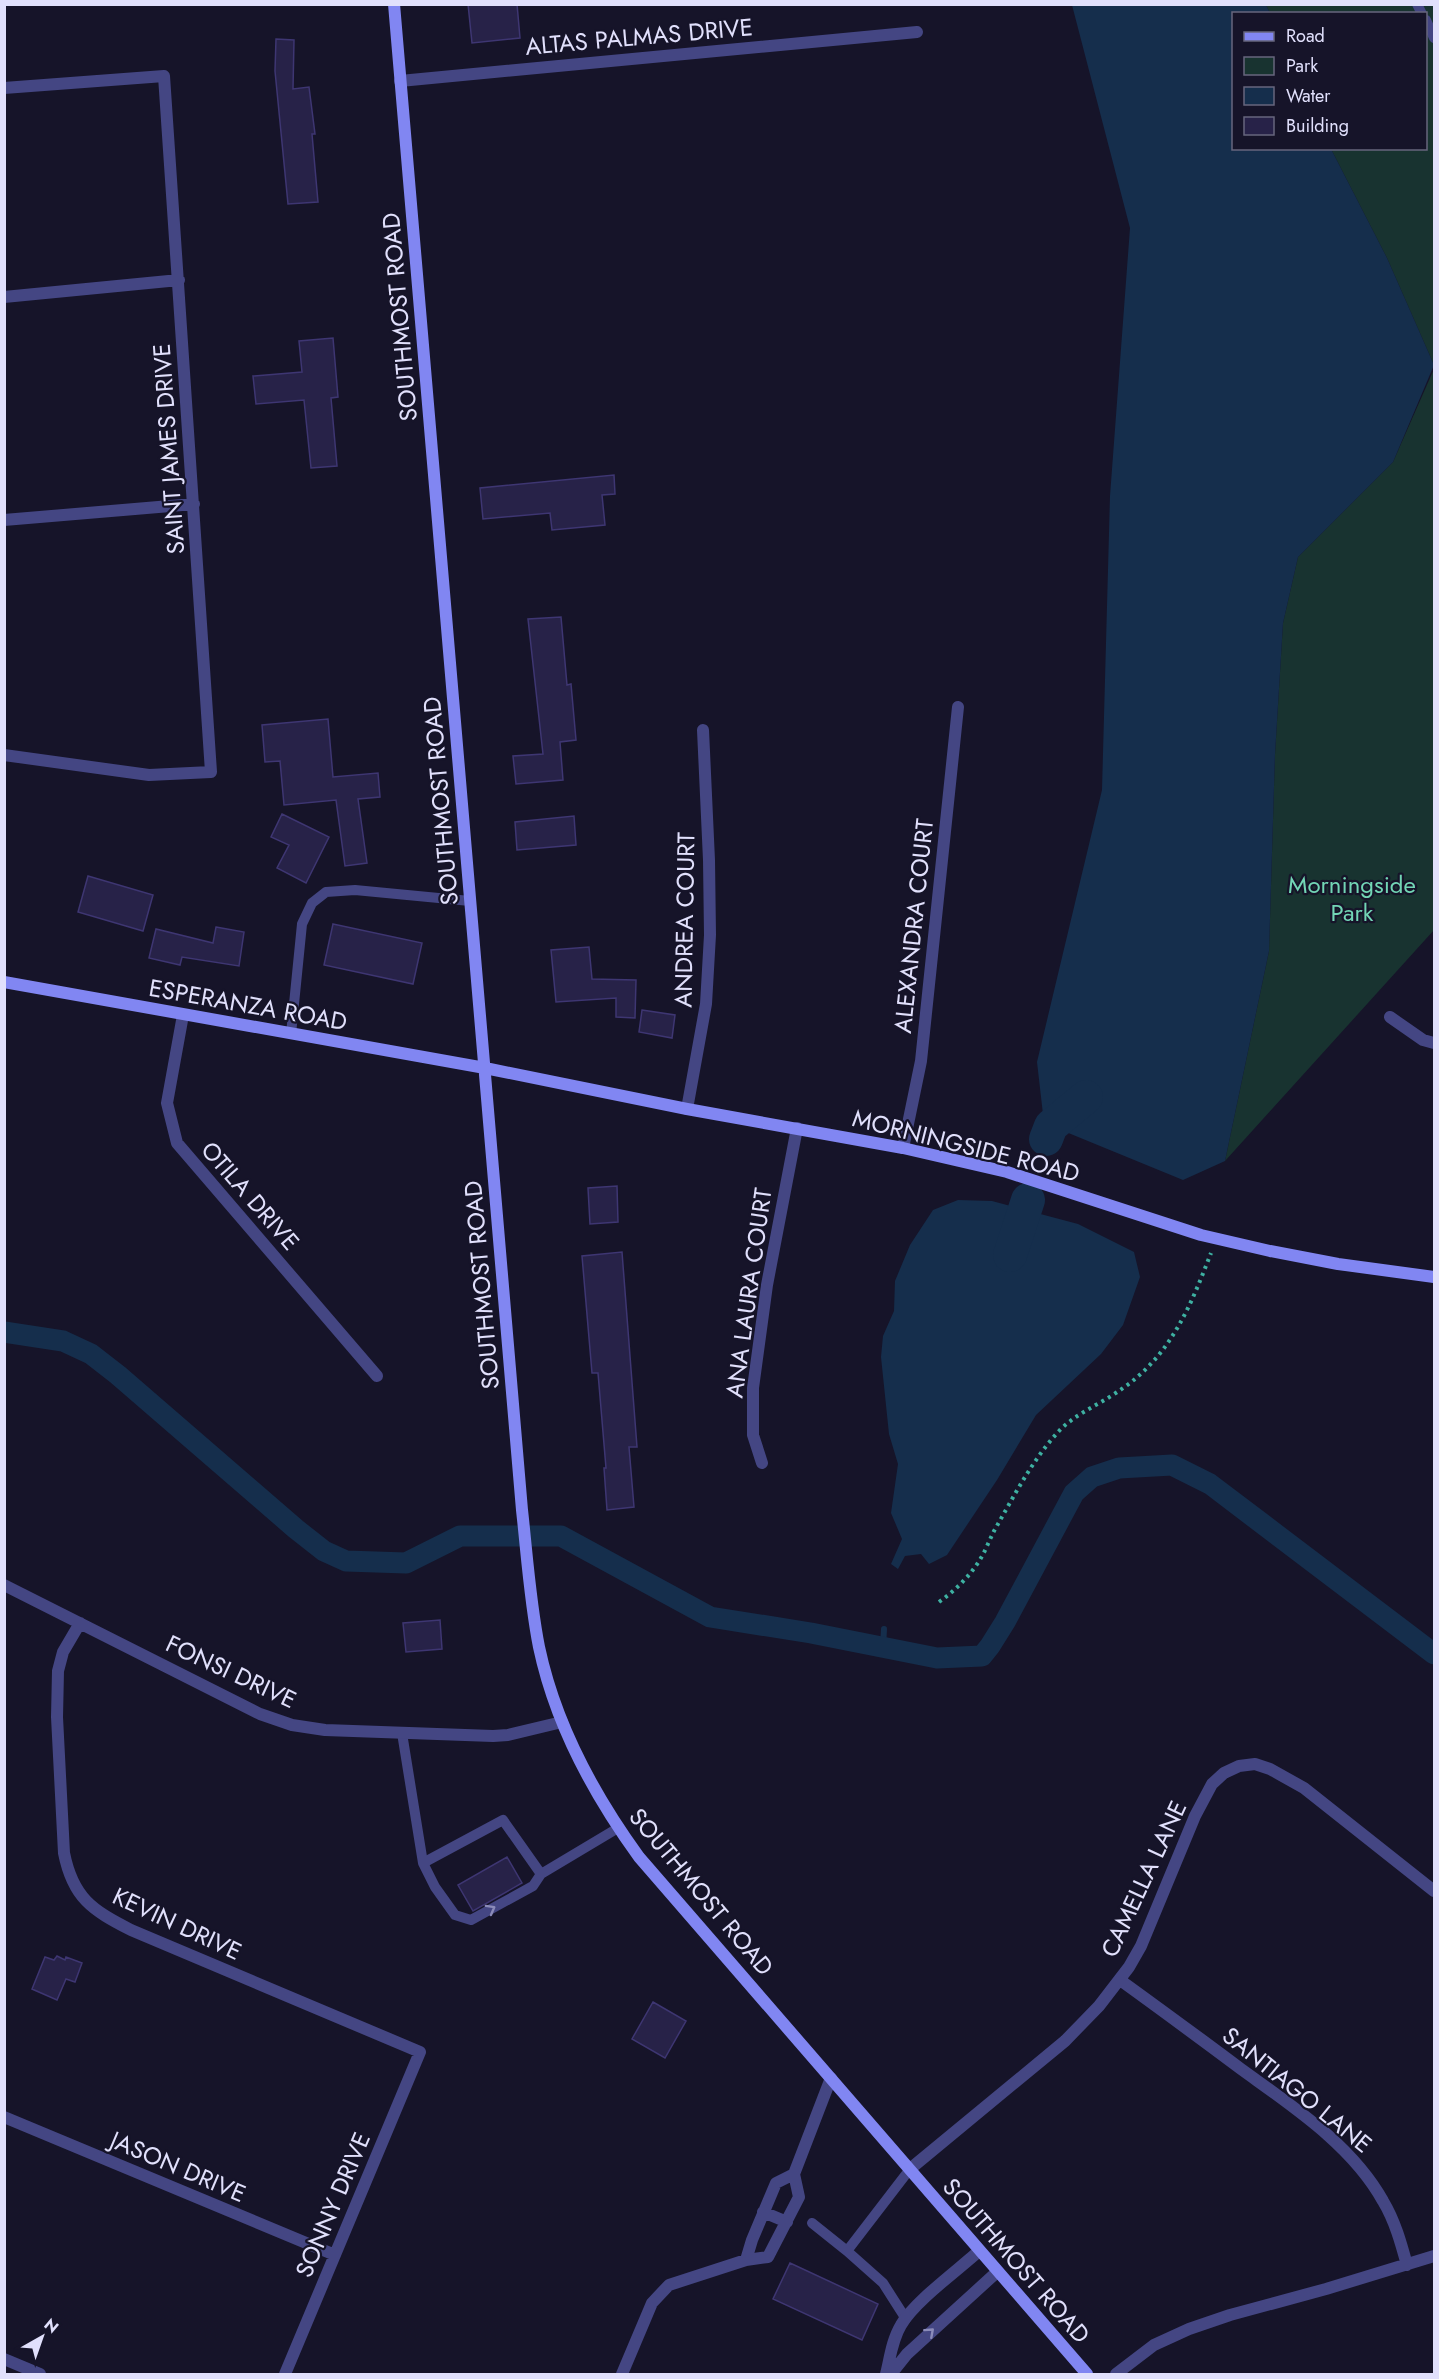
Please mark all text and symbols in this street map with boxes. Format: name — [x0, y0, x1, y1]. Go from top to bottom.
street label: ALTAS PALMAS DRIVE — [524, 9, 754, 64]
legend — [1232, 12, 1427, 150]
text: Road — [1286, 23, 1325, 49]
text: Park — [1286, 53, 1318, 79]
text: Water — [1286, 83, 1331, 109]
text: Building — [1286, 113, 1349, 139]
street label: SOUTHMOST ROAD — [373, 211, 426, 423]
street label: SAINT JAMES DRIVE — [144, 343, 193, 556]
street label: SOUTHMOST ROAD — [414, 695, 467, 907]
street label: ALEXANDRA COURT — [885, 817, 942, 1035]
street label: ANDREA COURT — [665, 832, 704, 1008]
park label: Morningside Park — [1288, 867, 1416, 930]
street label: ESPERANZA ROAD — [146, 970, 350, 1039]
street label: MORNINGSIDE ROAD — [849, 1100, 1083, 1191]
street label: OTILA DRIVE — [193, 1133, 308, 1258]
street label: SOUTHMOST ROAD — [455, 1179, 508, 1391]
street label: ANA LAURA COURT — [716, 1186, 781, 1400]
street label: FONSI DRIVE — [160, 1626, 302, 1717]
street label: CAMELLA LANE — [1092, 1795, 1195, 1963]
street label: SOUTHMOST ROAD — [621, 1800, 782, 1983]
street label: KEVIN DRIVE — [107, 1878, 248, 1969]
one-way arrow — [485, 1905, 495, 1916]
street label: SANTIAGO LANE — [1215, 2018, 1380, 2161]
street label: JASON DRIVE — [102, 2121, 251, 2211]
street label: SONNY DRIVE — [286, 2127, 379, 2283]
street label: SOUTHMOST ROAD — [935, 2170, 1098, 2351]
north arrow — [12, 2307, 72, 2367]
text: N — [39, 2313, 64, 2339]
one-way arrow — [923, 2328, 934, 2339]

